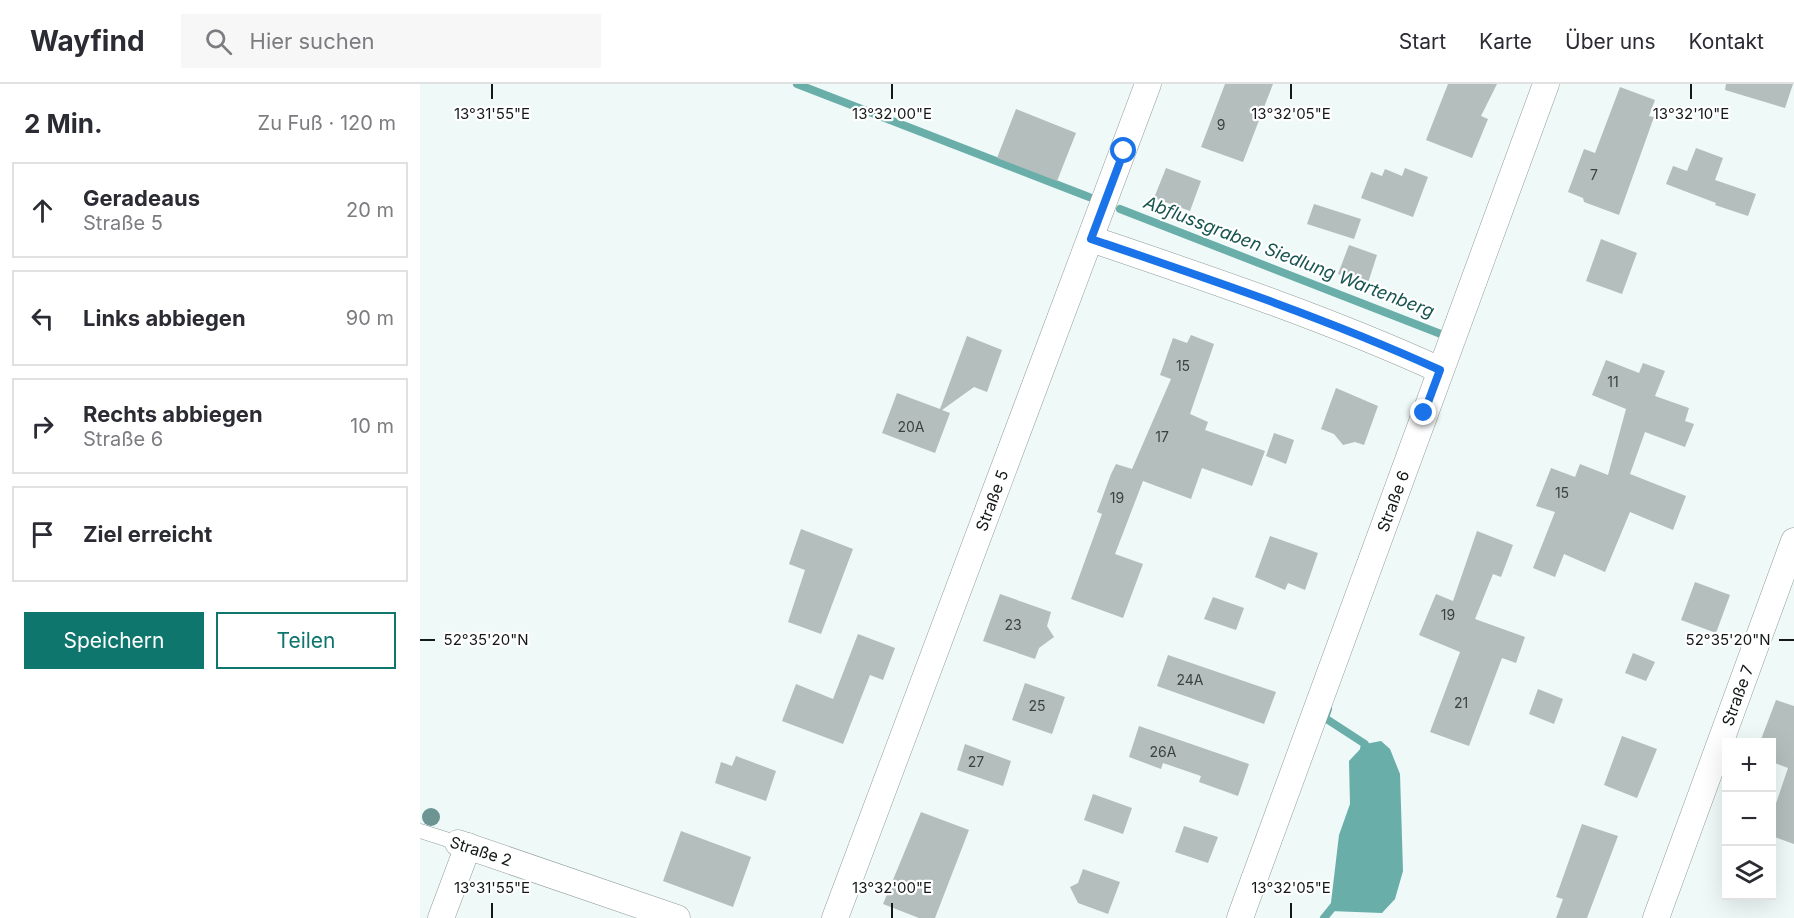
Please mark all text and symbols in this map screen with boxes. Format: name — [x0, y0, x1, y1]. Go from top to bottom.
search box — [181, 14, 601, 68]
text: Wayfind — [30, 24, 145, 58]
icon: search — [202, 25, 235, 58]
text: Hier suchen — [250, 28, 375, 54]
text: Start — [1399, 29, 1446, 54]
text: Karte — [1479, 29, 1532, 54]
text: Über uns — [1565, 29, 1656, 54]
text: Kontakt — [1689, 29, 1764, 54]
text: 13°31'55"E — [454, 104, 530, 123]
text: 13°32'00"E — [852, 104, 932, 123]
text: 13°32'05"E — [1251, 104, 1331, 123]
text: 13°32'10"E — [1653, 104, 1729, 123]
text: 2 Min. — [24, 108, 103, 139]
text: Zu Fuß · 120 m — [258, 111, 396, 135]
house number: 9 — [1217, 116, 1225, 133]
route start — [1110, 137, 1136, 163]
house number: 7 — [1590, 166, 1598, 183]
text: Geradeaus — [83, 185, 200, 211]
water label: Abflussgraben Siedlung Wartenberg — [1140, 191, 1437, 322]
icon: ahead — [26, 194, 59, 227]
text: 20 m — [346, 198, 394, 222]
text: Straße 5 — [83, 211, 163, 235]
icon: left — [26, 302, 59, 335]
text: Links abbiegen — [83, 305, 246, 331]
text: 90 m — [346, 306, 394, 330]
house number: 15 — [1176, 357, 1190, 374]
house number: 11 — [1607, 373, 1619, 390]
route end — [1410, 399, 1436, 425]
text: Rechts abbiegen — [83, 401, 263, 427]
icon: right — [26, 410, 59, 443]
text: 10 m — [350, 414, 394, 438]
house number: 20A — [897, 418, 925, 435]
text: Straße 6 — [83, 427, 163, 451]
house number: 17 — [1155, 428, 1169, 445]
street label: Straße 5 — [971, 467, 1012, 534]
street label: Straße 6 — [1373, 468, 1413, 535]
house number: 15 — [1555, 484, 1569, 501]
house number: 19 — [1110, 489, 1124, 506]
icon: arrive — [26, 518, 59, 551]
text: Ziel erreicht — [83, 521, 212, 547]
house number: 19 — [1441, 606, 1455, 623]
button: Speichern — [24, 612, 204, 669]
button: Teilen — [216, 612, 396, 669]
house number: 23 — [1004, 616, 1022, 633]
text: 52°35'20"N — [444, 630, 528, 649]
text: 52°35'20"N — [1686, 630, 1770, 649]
street label: Straße 7 — [1717, 662, 1758, 729]
house number: 24A — [1176, 671, 1204, 688]
house number: 21 — [1454, 694, 1468, 711]
house number: 25 — [1028, 697, 1046, 714]
map controls — [1722, 738, 1776, 900]
button: + — [1722, 738, 1776, 792]
house number: 26A — [1150, 743, 1177, 760]
house number: 27 — [968, 753, 984, 770]
button: − — [1722, 792, 1776, 846]
street label: Straße 2 — [447, 832, 515, 870]
button: layers — [1722, 846, 1776, 900]
text: 13°31'55"E — [454, 878, 530, 897]
text: 13°32'00"E — [852, 878, 932, 897]
text: 13°32'05"E — [1251, 878, 1331, 897]

